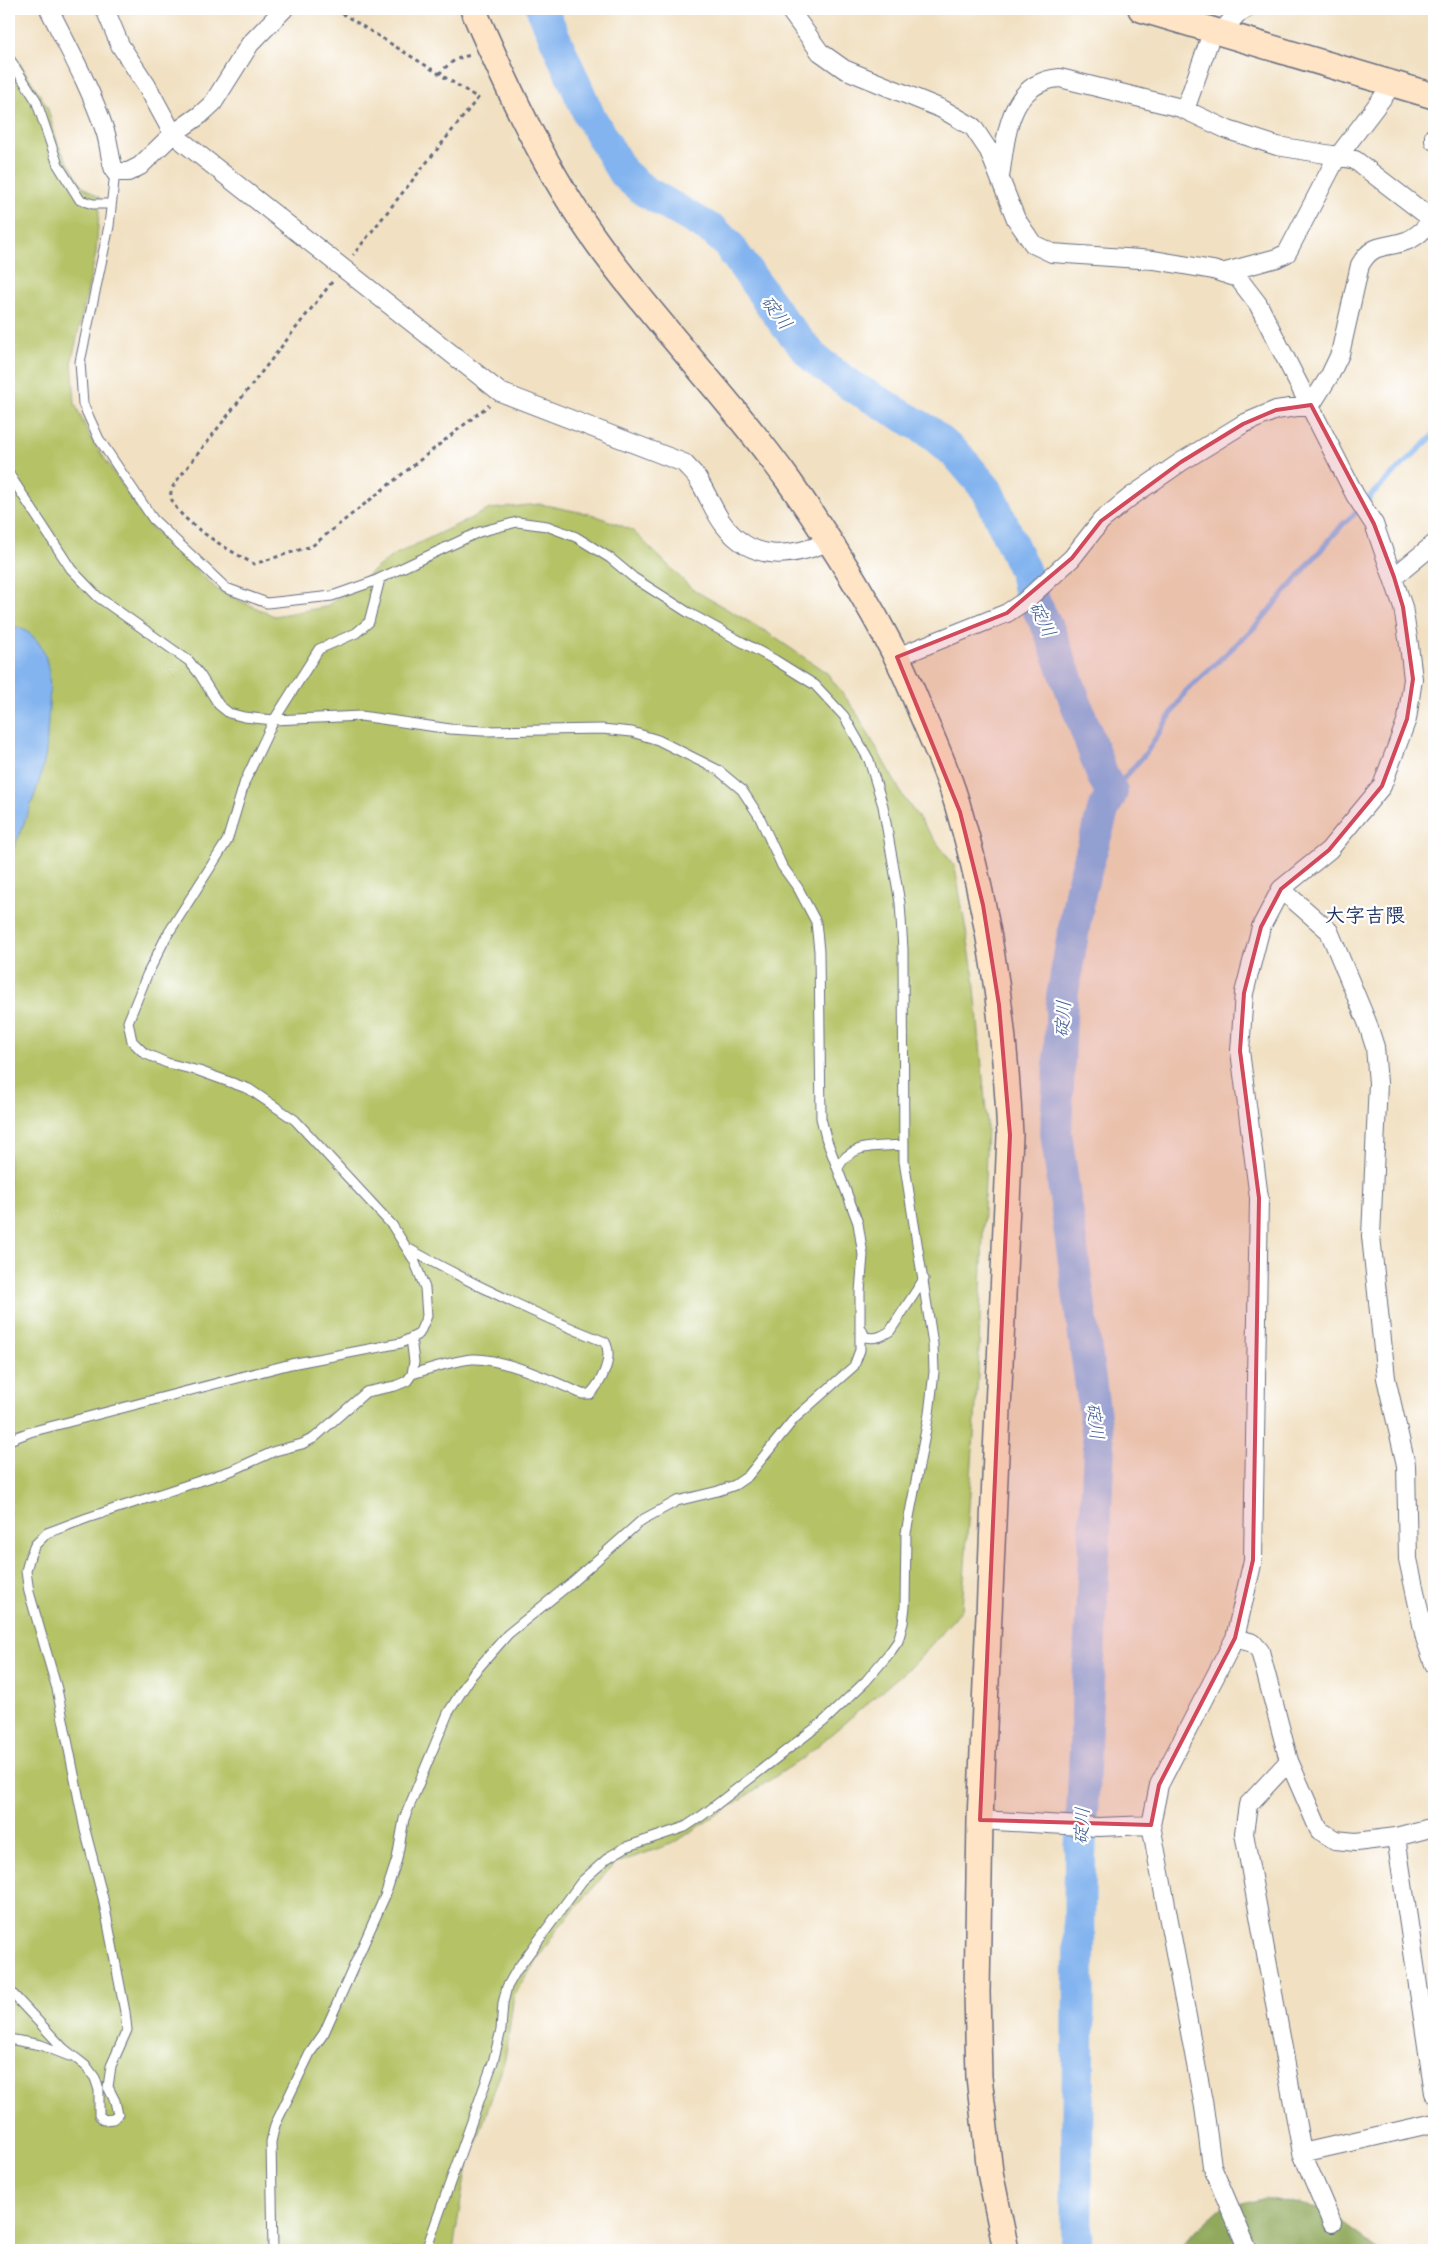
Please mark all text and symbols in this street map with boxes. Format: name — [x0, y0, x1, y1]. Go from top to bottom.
water label: 碇川 — [756, 289, 799, 334]
water label: 碇川 — [1024, 596, 1063, 641]
district label: 大字吉隈 — [1325, 901, 1405, 927]
water label: 碇川 — [1048, 999, 1075, 1039]
water label: 碇川 — [1082, 1401, 1111, 1441]
water label: 碇川 — [1067, 1806, 1094, 1846]

